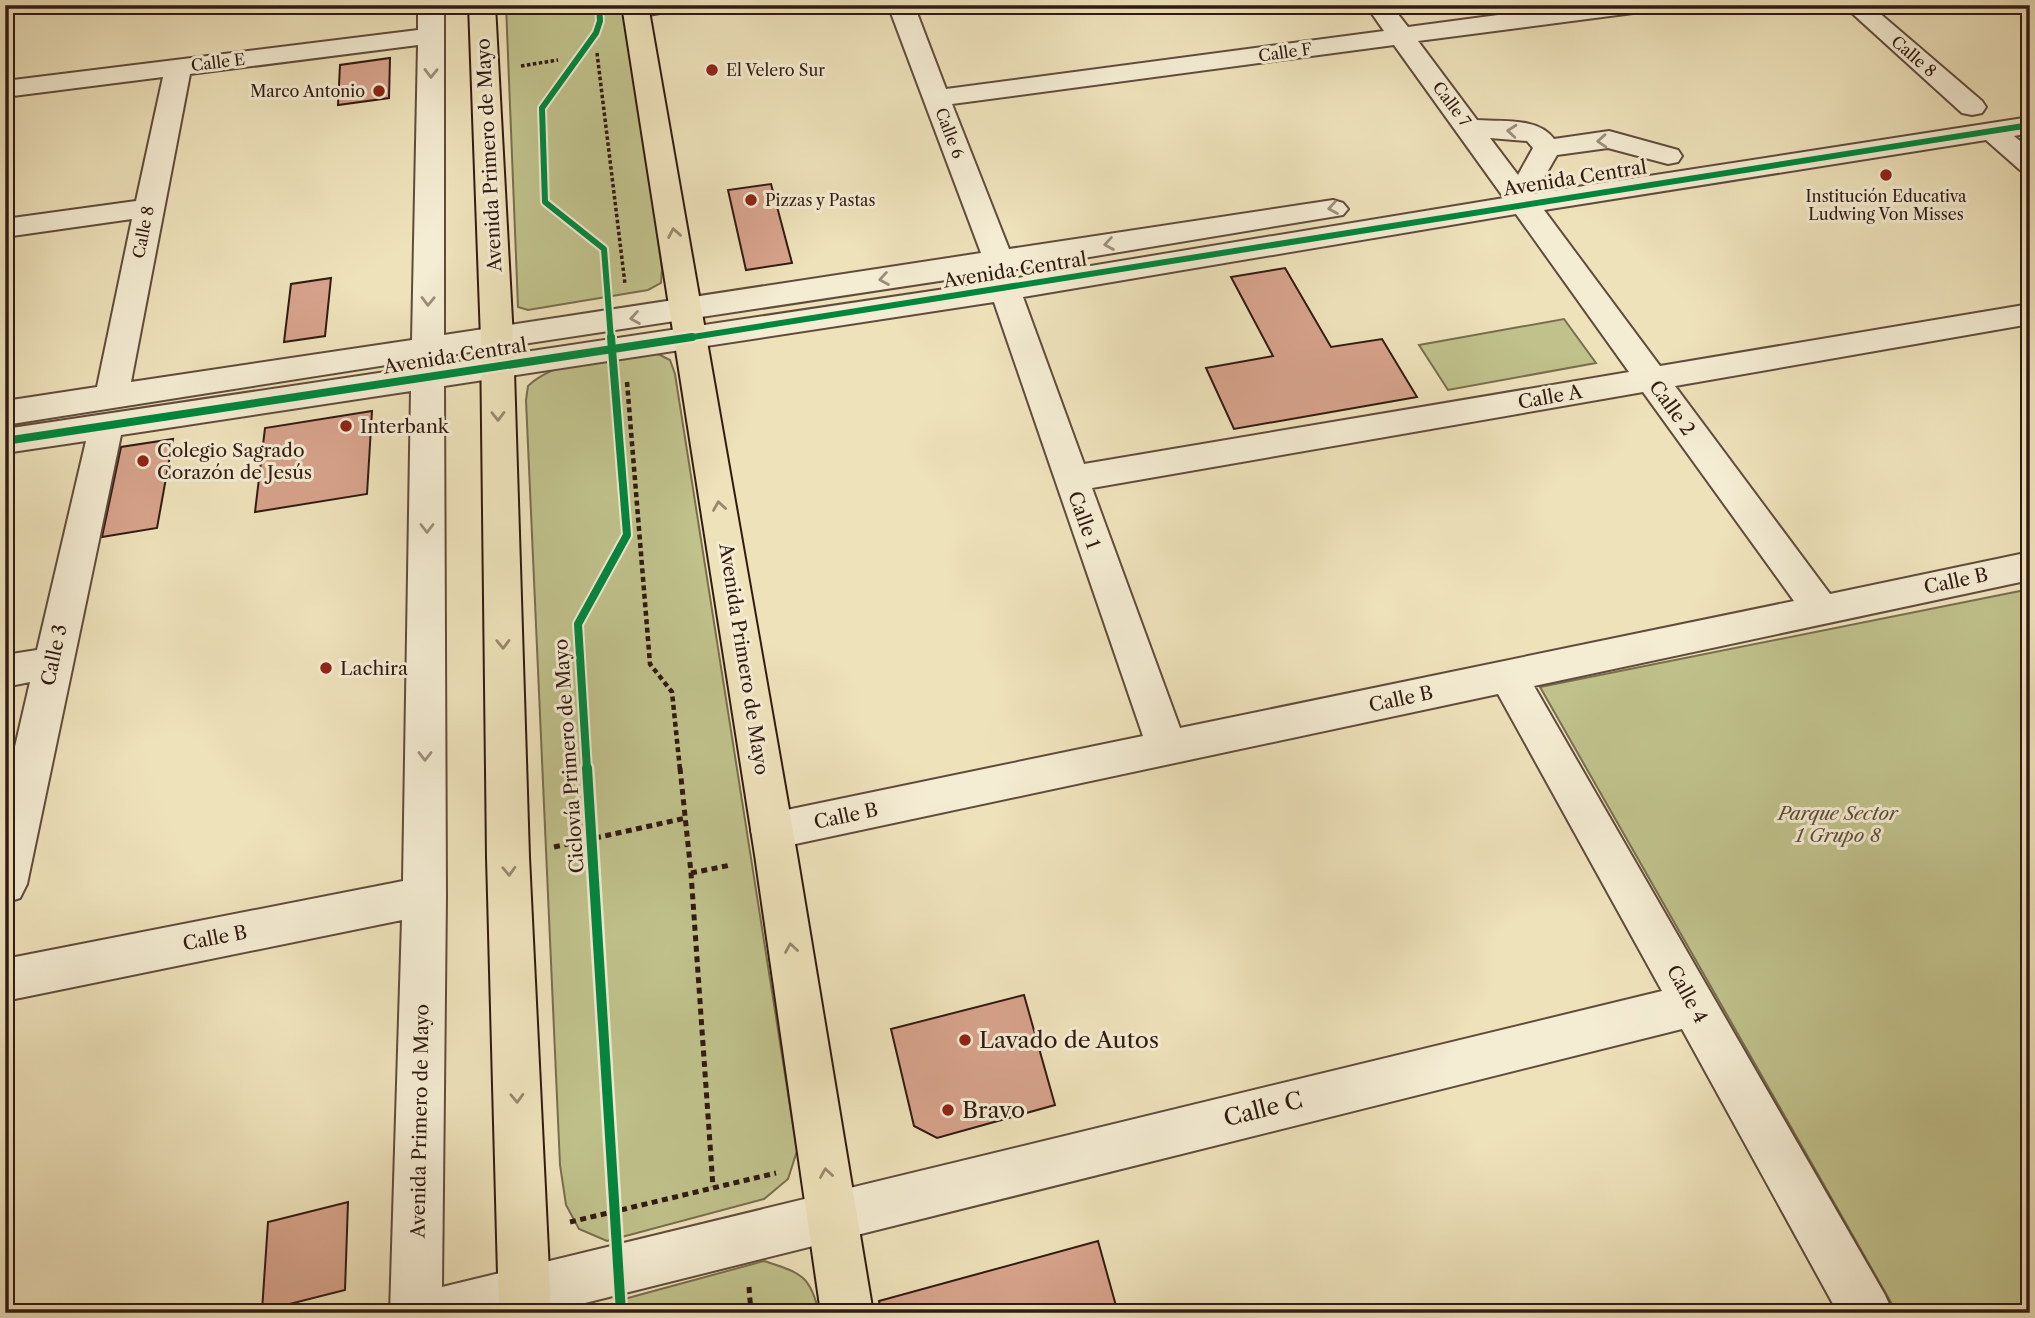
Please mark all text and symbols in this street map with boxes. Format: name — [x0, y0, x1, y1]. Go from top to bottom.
street label: Calle 8 — [1887, 31, 1941, 81]
street label: Avenida Primero de Mayo — [471, 38, 507, 273]
street label: Calle F — [1257, 38, 1313, 66]
street label: Calle E — [190, 49, 246, 75]
place label: El Velero Sur — [726, 60, 825, 80]
marker: El Velero Sur — [704, 62, 720, 78]
one-way arrow — [423, 69, 439, 79]
street label: Calle 7 — [1429, 77, 1476, 131]
place label: Marco Antonio — [250, 81, 365, 101]
marker: Marco Antonio — [371, 83, 387, 99]
street label: Calle 6 — [931, 105, 969, 161]
one-way arrow — [1506, 124, 1517, 139]
one-way arrow — [1596, 133, 1607, 148]
street label: Avenida Central — [1501, 155, 1649, 201]
marker: Institución Educativa Ludwing Von Misses — [1878, 167, 1894, 183]
place label: Institución Educativa Ludwing Von Misses — [1806, 186, 1967, 224]
place label: Pizzas y Pastas — [765, 190, 876, 210]
marker: Pizzas y Pastas — [743, 192, 759, 208]
one-way arrow — [1327, 201, 1339, 216]
street label: Calle 8 — [128, 204, 158, 260]
one-way arrow — [667, 227, 682, 239]
one-way arrow — [1103, 236, 1114, 251]
street label: Avenida Central — [941, 247, 1089, 293]
one-way arrow — [878, 271, 890, 286]
one-way arrow — [420, 296, 436, 307]
one-way arrow — [629, 310, 641, 325]
street label: Avenida Central — [381, 333, 529, 379]
street label: Calle 2 — [1644, 376, 1700, 440]
street label: Calle A — [1516, 380, 1585, 414]
one-way arrow — [491, 411, 506, 422]
place label: Interbank — [360, 415, 450, 438]
marker: Interbank — [338, 418, 354, 434]
place label: Colegio Sagrado Corazón de Jesús — [157, 439, 312, 484]
marker: Colegio Sagrado Corazón de Jesús — [135, 453, 151, 469]
street label: Calle 1 — [1063, 488, 1105, 552]
one-way arrow — [712, 500, 727, 512]
one-way arrow — [419, 524, 435, 534]
street label: Avenida Primero de Mayo — [714, 541, 774, 776]
street label: Calle B — [1922, 563, 1990, 599]
street label: Calle 3 — [36, 622, 72, 688]
one-way arrow — [496, 638, 511, 649]
street label: Ciclovía Primero de Mayo — [549, 638, 589, 874]
place label: Lachira — [340, 657, 408, 680]
marker: Lachira — [318, 660, 334, 676]
street label: Calle B — [1367, 681, 1435, 717]
one-way arrow — [417, 751, 433, 762]
street label: Calle B — [812, 798, 880, 834]
park label: Parque Sector 1 Grupo 8 — [1776, 802, 1899, 847]
one-way arrow — [501, 866, 516, 877]
street label: Calle B — [181, 921, 249, 955]
one-way arrow — [784, 942, 799, 954]
street label: Calle 4 — [1662, 961, 1712, 1027]
street label: Avenida Primero de Mayo — [406, 1004, 434, 1239]
place label: Lavado de Autos — [979, 1026, 1159, 1054]
marker: Lavado de Autos — [957, 1032, 973, 1048]
street label: Calle C — [1221, 1086, 1305, 1132]
one-way arrow — [509, 1093, 524, 1104]
place label: Bravo — [962, 1096, 1025, 1124]
marker: Bravo — [940, 1102, 956, 1118]
one-way arrow — [819, 1167, 834, 1178]

